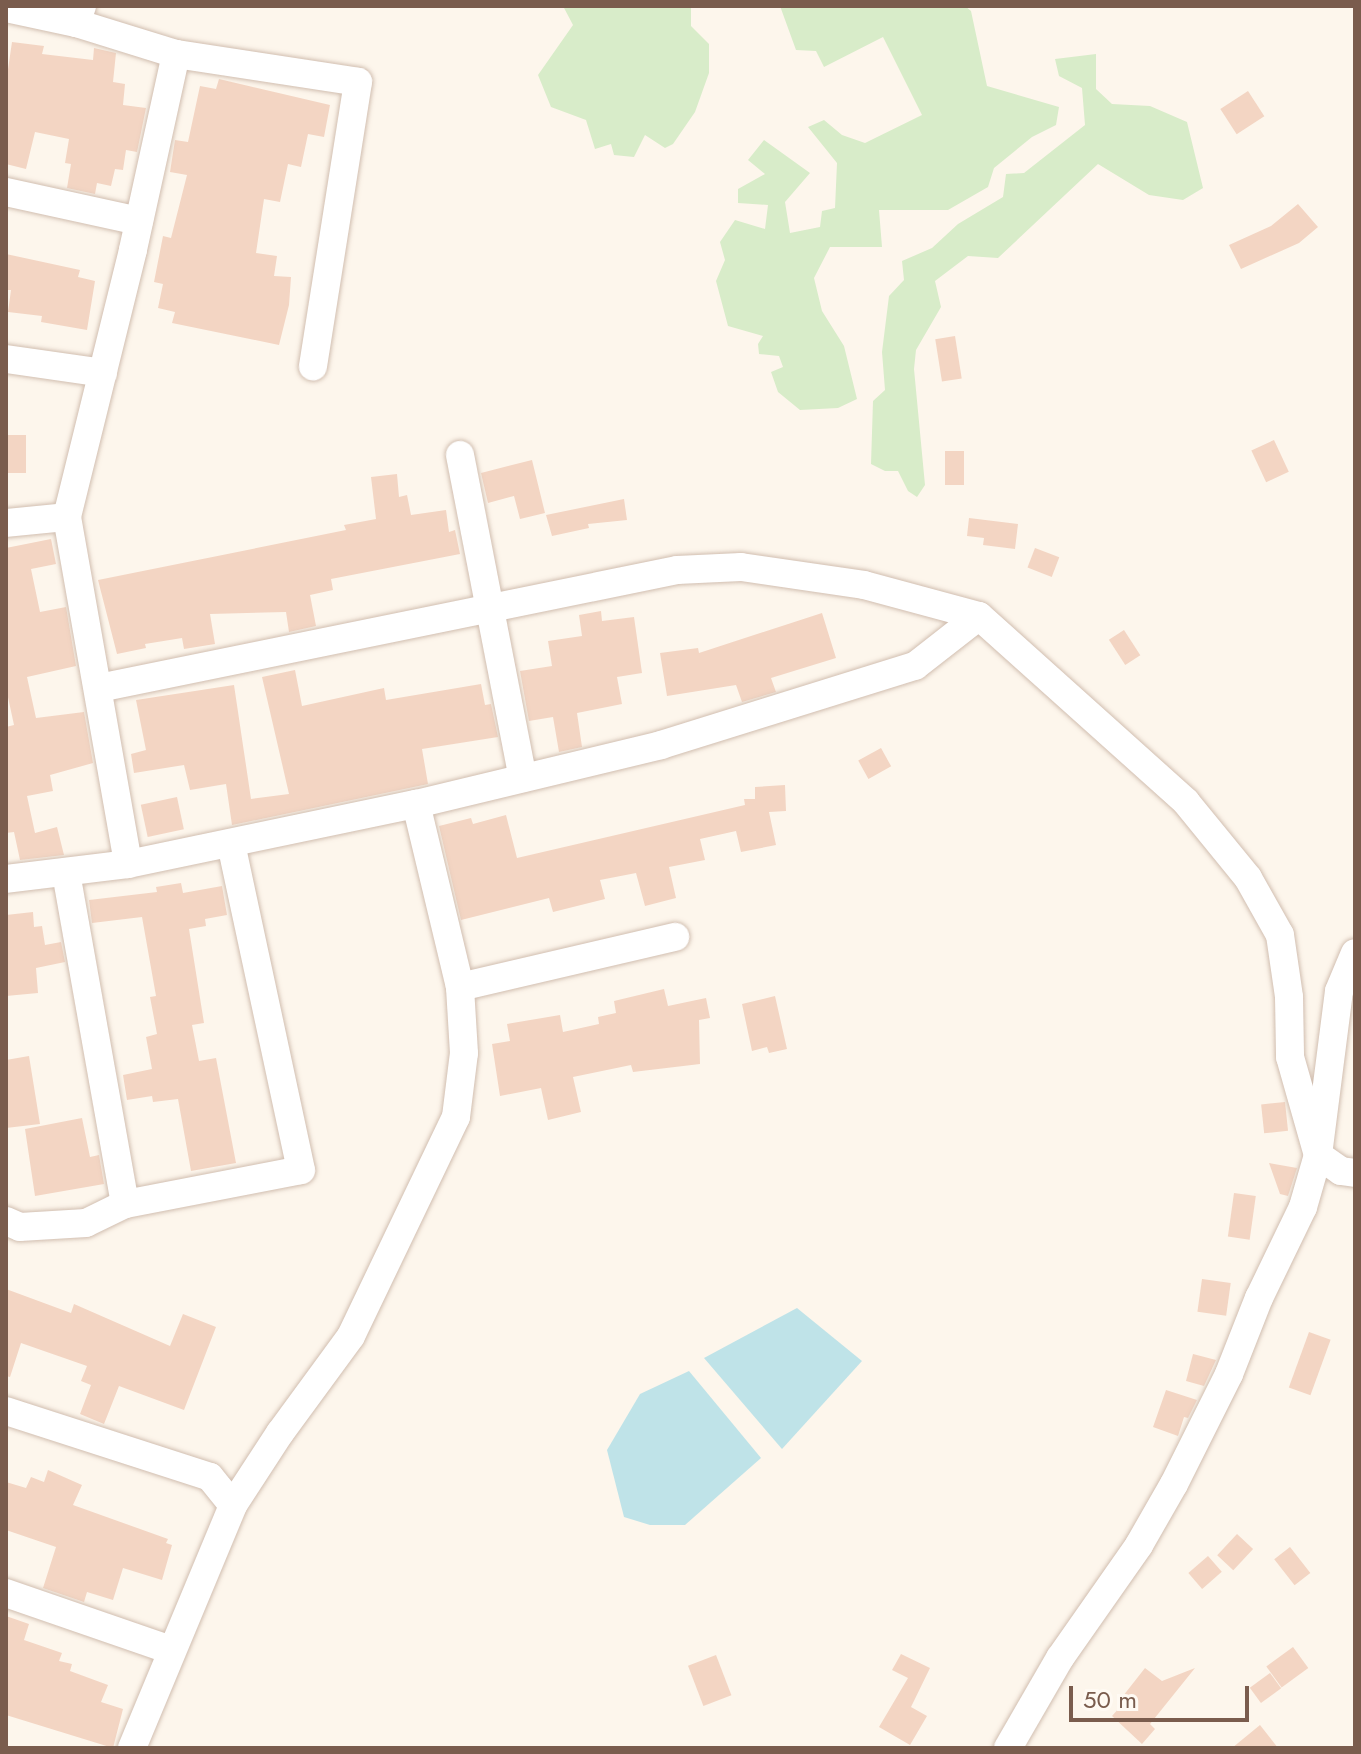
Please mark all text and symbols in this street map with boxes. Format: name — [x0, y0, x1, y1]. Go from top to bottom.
scale bar — [1073, 1670, 1253, 1720]
text: 50 m — [1083, 1682, 1137, 1717]

